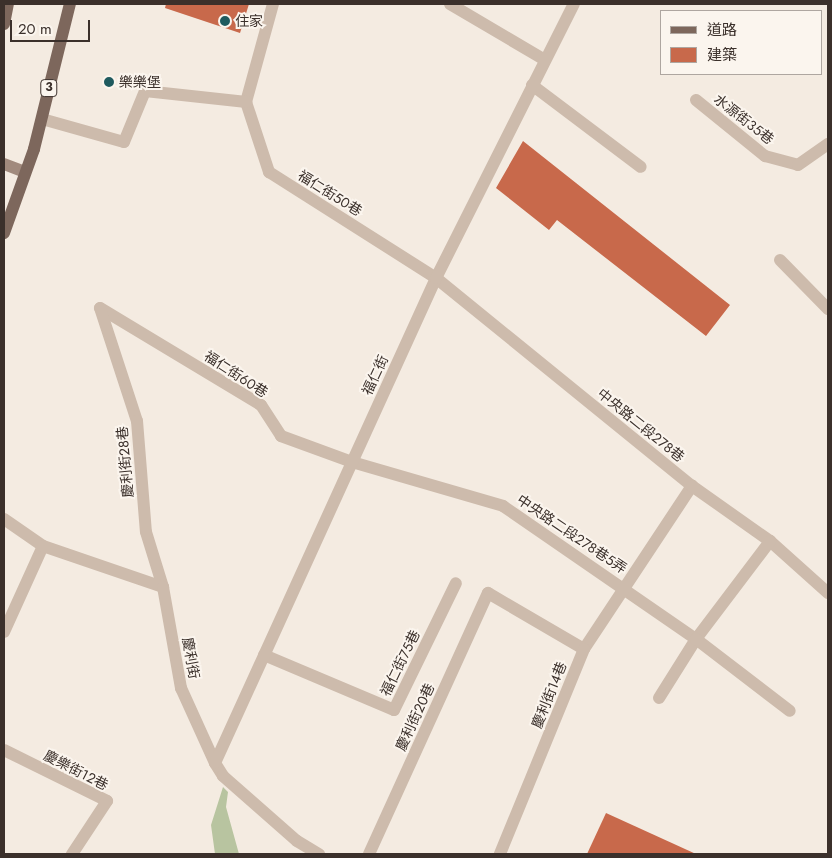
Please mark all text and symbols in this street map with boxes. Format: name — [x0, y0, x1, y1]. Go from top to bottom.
scale bar — [12, 10, 92, 42]
legend — [660, 10, 822, 75]
place label: 住家 — [235, 13, 263, 29]
marker: 住家 — [219, 15, 231, 27]
text: 20 m — [18, 18, 52, 40]
text: 道路 — [707, 19, 737, 41]
text: 建築 — [707, 44, 737, 66]
place label: 樂樂堡 — [119, 74, 161, 90]
marker: 樂樂堡 — [103, 76, 115, 88]
road number: 3 — [40, 78, 58, 98]
street label: 水源街35巷 — [711, 90, 777, 148]
street label: 福仁街50巷 — [295, 167, 365, 219]
street label: 福仁街60巷 — [201, 347, 271, 401]
street label: 福仁街 — [359, 352, 391, 398]
street label: 中央路二段278巷 — [594, 385, 688, 465]
street label: 慶利街28巷 — [114, 426, 136, 498]
street label: 中央路二段278巷5弄 — [514, 491, 630, 577]
street label: 福仁街75巷 — [377, 627, 423, 699]
street label: 慶利街 — [179, 636, 203, 680]
street label: 慶利街14巷 — [528, 659, 570, 731]
street label: 慶利街20巷 — [392, 681, 438, 753]
street label: 慶樂街12巷 — [41, 747, 111, 793]

